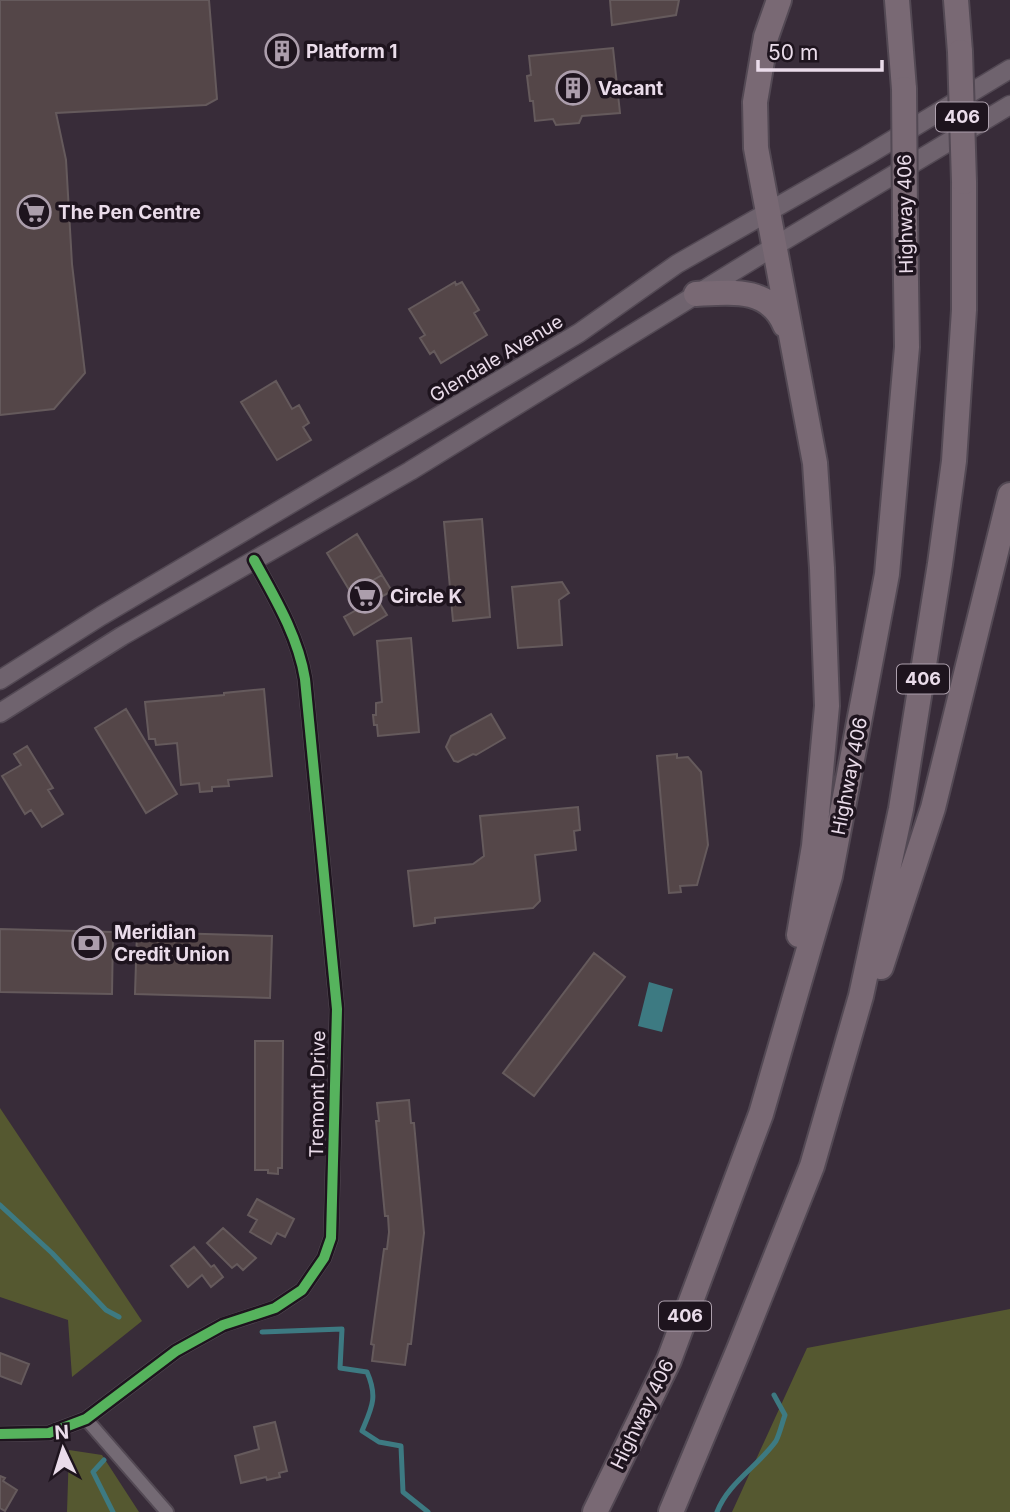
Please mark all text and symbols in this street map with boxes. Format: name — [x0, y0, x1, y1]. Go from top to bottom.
scale bar — [758, 28, 882, 72]
building icon: Platform 1 — [263, 32, 301, 70]
place label: Platform 1 — [306, 40, 398, 63]
text: 50 m — [768, 40, 818, 65]
building icon: Vacant — [554, 69, 592, 107]
place label: Vacant — [598, 77, 663, 100]
road number: 406 — [936, 103, 988, 132]
street label: Highway 406 — [893, 154, 918, 274]
supermarket icon: The Pen Centre — [15, 193, 53, 231]
place label: The Pen Centre — [58, 201, 201, 224]
street label: Glendale Avenue — [426, 310, 567, 407]
supermarket icon: Circle K — [346, 577, 384, 615]
place label: Circle K — [390, 585, 463, 608]
road number: 406 — [897, 664, 949, 694]
street label: Highway 406 — [827, 715, 872, 837]
place label: Meridian Credit Union — [114, 921, 230, 966]
bank icon: Meridian Credit Union — [70, 924, 108, 962]
street label: Tremont Drive — [305, 1030, 330, 1158]
road number: 406 — [659, 1302, 711, 1330]
street label: Highway 406 — [606, 1355, 679, 1473]
north arrow — [28, 1414, 98, 1484]
text: N — [54, 1421, 70, 1445]

